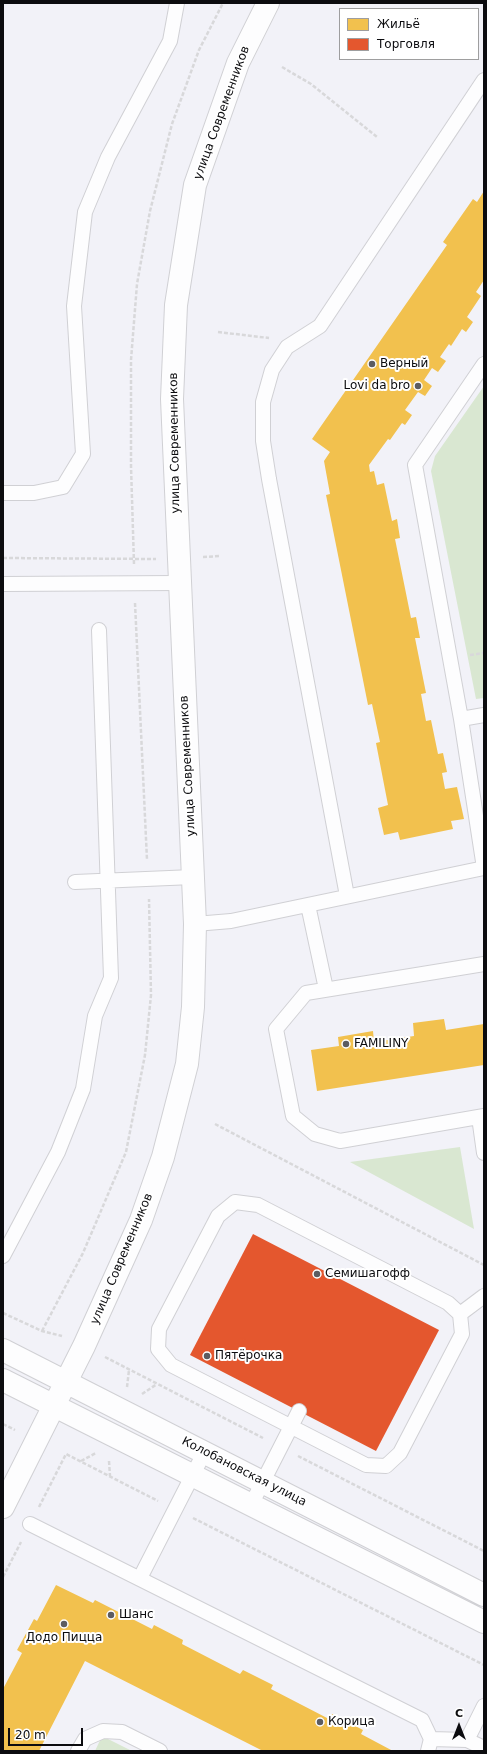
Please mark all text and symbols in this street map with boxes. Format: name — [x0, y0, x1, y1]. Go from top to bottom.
legend — [339, 8, 479, 60]
text: Жильё — [377, 17, 420, 31]
text: Торговля — [377, 37, 435, 51]
street label: улица Современников — [191, 44, 253, 182]
place label: Верный — [380, 357, 428, 371]
marker: Верный — [367, 359, 377, 369]
street label: улица Современников — [167, 372, 183, 514]
place label: Lovi da bro — [344, 379, 410, 393]
marker: Lovi da bro — [413, 381, 423, 391]
street label: улица Современников — [177, 695, 199, 837]
place label: FAMILINY — [354, 1037, 408, 1051]
marker: FAMILINY — [341, 1039, 351, 1049]
street label: улица Современников — [88, 1191, 156, 1327]
place label: Семишагофф — [325, 1267, 410, 1281]
marker: Семишагофф — [312, 1269, 322, 1279]
place label: Пятёрочка — [215, 1349, 282, 1363]
marker: Пятёрочка — [202, 1351, 212, 1361]
street label: Колобановская улица — [179, 1434, 309, 1510]
place label: Шанс — [119, 1608, 154, 1622]
marker: Шанс — [106, 1610, 116, 1620]
marker: Додо Пицца — [59, 1619, 69, 1629]
place label: Додо Пицца — [26, 1631, 102, 1645]
north arrow — [439, 1706, 479, 1746]
text: С — [455, 1707, 463, 1720]
place label: Корица — [328, 1715, 375, 1729]
marker: Корица — [315, 1717, 325, 1727]
scale bar — [10, 1720, 85, 1746]
text: 20 m — [15, 1728, 46, 1742]

